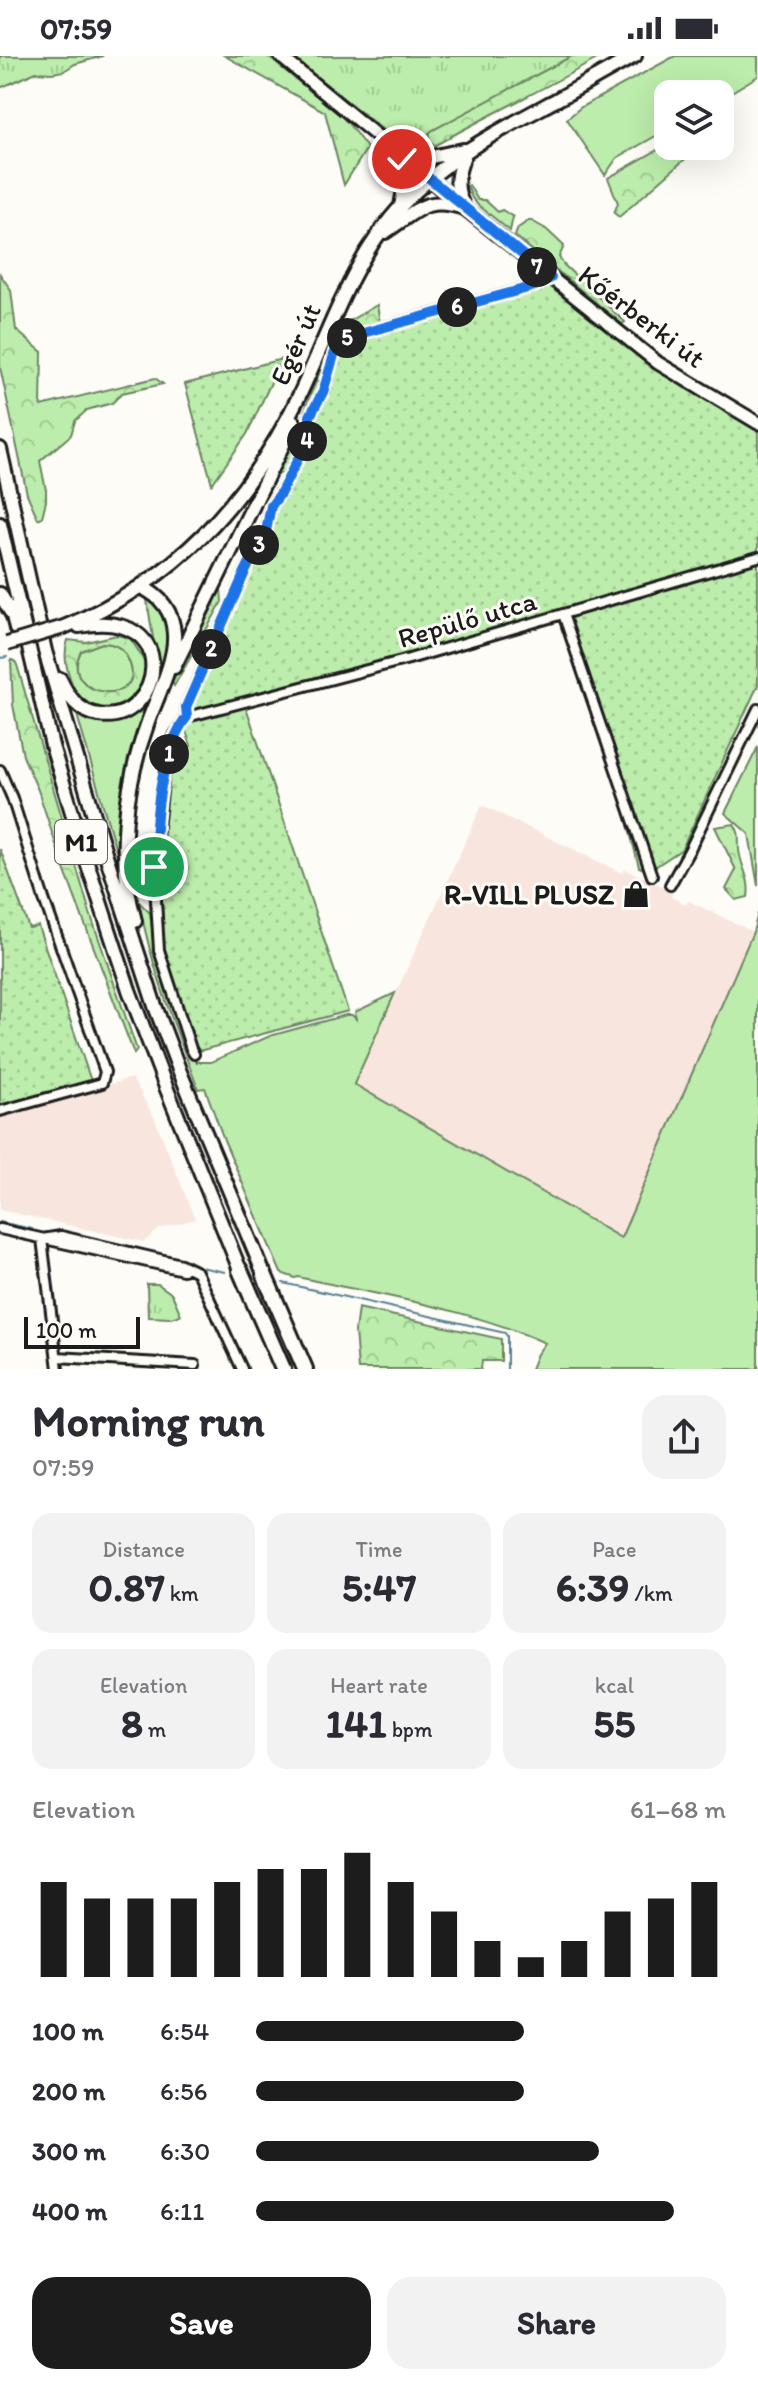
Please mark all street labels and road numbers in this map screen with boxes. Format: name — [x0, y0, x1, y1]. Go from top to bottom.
street label: Kőérberki út — [572, 257, 712, 375]
street label: Egér út — [262, 298, 328, 390]
street label: Repülő utca — [394, 583, 541, 655]
road number: M1 — [55, 820, 107, 864]

